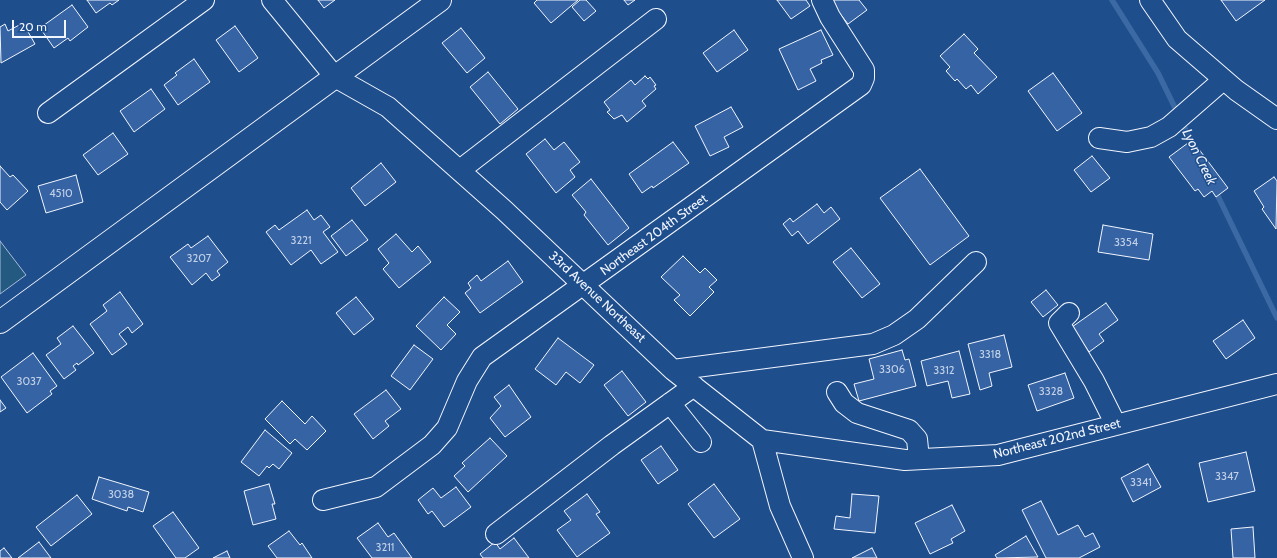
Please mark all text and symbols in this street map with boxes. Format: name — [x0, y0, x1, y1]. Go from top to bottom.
scale bar — [14, 12, 68, 38]
text: 20 m — [19, 19, 47, 34]
water label: Lyon Creek — [1178, 126, 1220, 188]
house number: 4510 — [49, 187, 73, 201]
street label: Northeast 204th Street — [597, 191, 711, 279]
house number: 3221 — [290, 234, 312, 248]
house number: 3354 — [1114, 236, 1138, 250]
street label: 33rd Avenue Northeast — [545, 248, 649, 346]
house number: 3207 — [187, 252, 211, 266]
house number: 3318 — [979, 348, 1001, 362]
house number: 3306 — [879, 363, 905, 377]
house number: 3312 — [933, 364, 955, 378]
house number: 3037 — [16, 375, 42, 389]
house number: 3328 — [1039, 385, 1063, 399]
street label: Northeast 202nd Street — [992, 416, 1122, 462]
house number: 3347 — [1215, 470, 1239, 484]
house number: 3341 — [1130, 476, 1152, 490]
house number: 3038 — [108, 488, 134, 502]
house number: 3211 — [376, 541, 394, 555]

